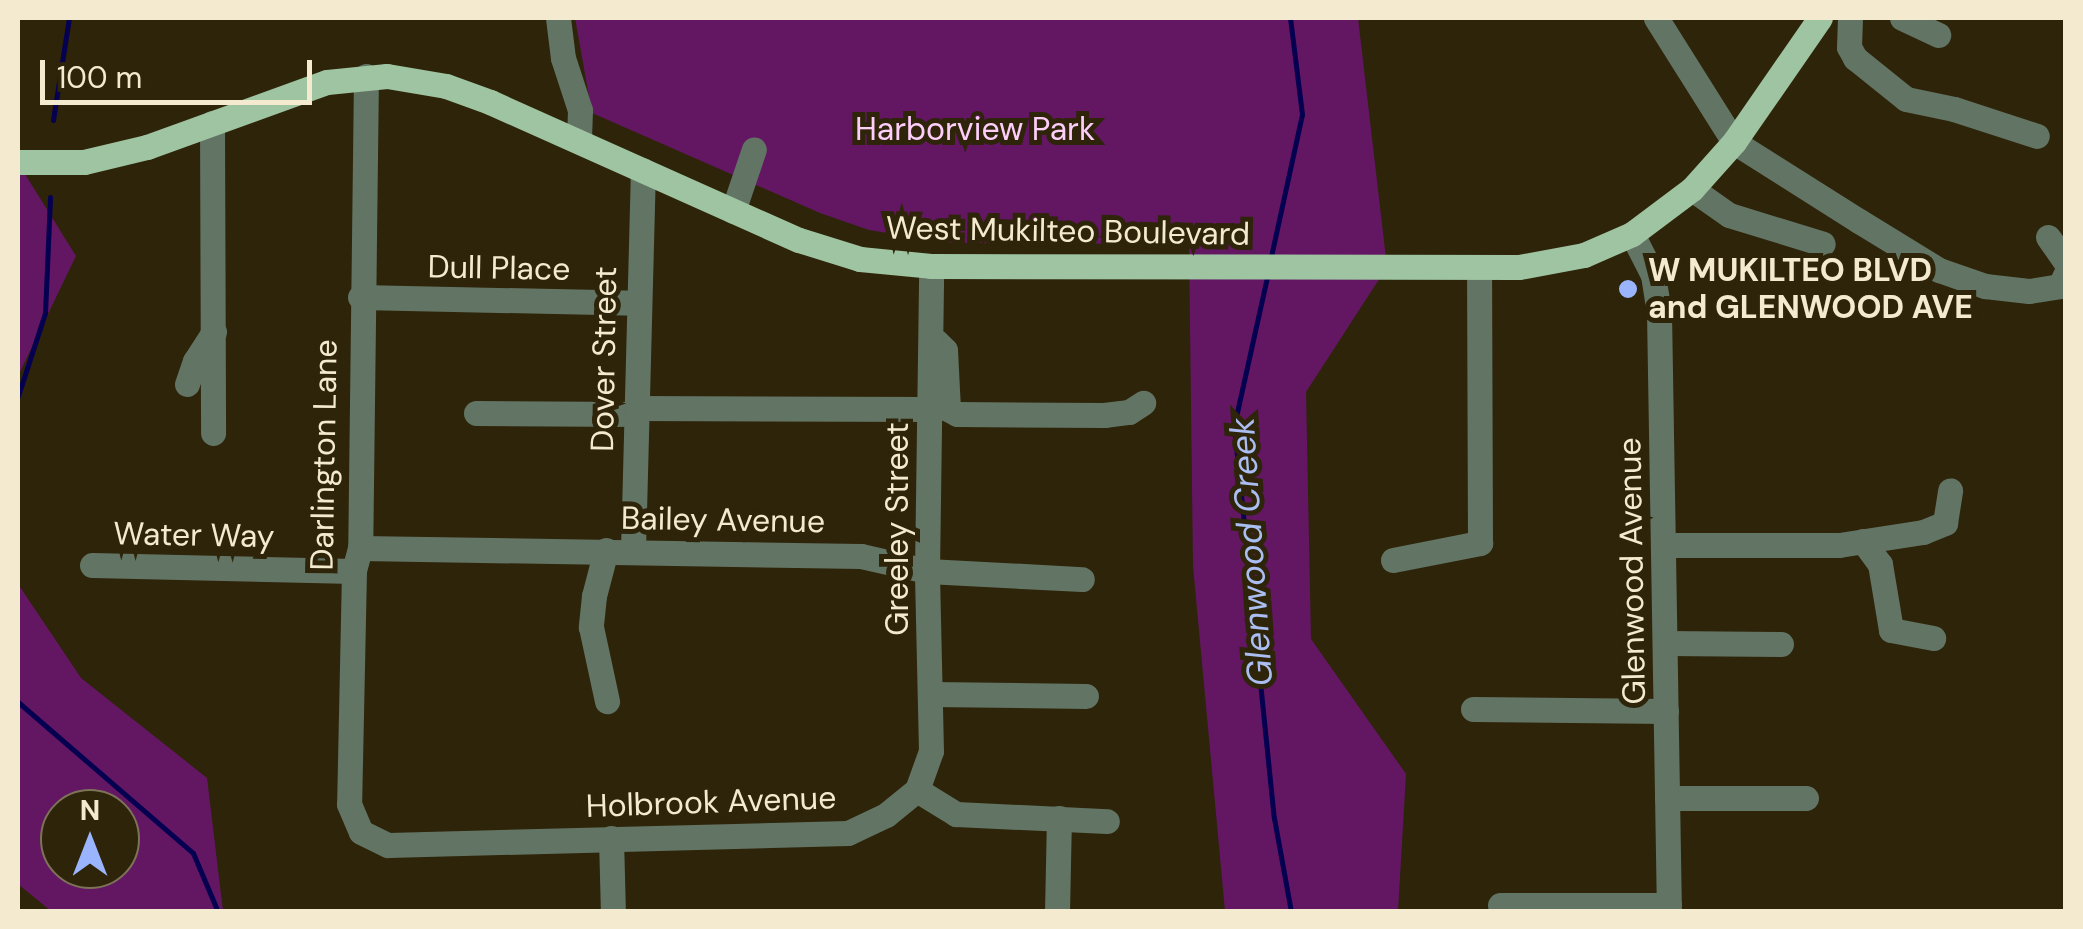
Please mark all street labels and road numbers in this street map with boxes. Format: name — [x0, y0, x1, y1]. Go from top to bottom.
street label: West Mukilteo Boulevard — [886, 209, 1250, 253]
street label: Dull Place — [427, 248, 571, 288]
street label: Dover Street — [583, 266, 625, 452]
street label: Darlington Lane — [303, 339, 345, 571]
street label: Greeley Street — [878, 422, 916, 636]
street label: Glenwood Avenue — [1610, 437, 1654, 705]
street label: Bailey Avenue — [621, 499, 825, 541]
street label: Water Way — [113, 514, 275, 556]
street label: Holbrook Avenue — [585, 778, 837, 826]

